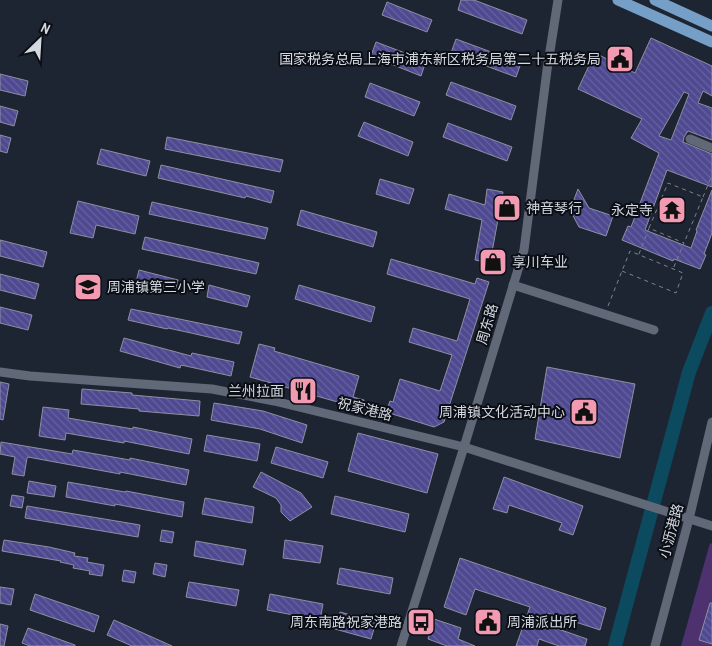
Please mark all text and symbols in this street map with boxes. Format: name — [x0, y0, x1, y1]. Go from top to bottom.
north arrow — [15, 15, 65, 65]
text: N — [38, 18, 53, 38]
public building icon: 国家税务总局上海市浦东新区税务局第二十五税务局 — [605, 44, 635, 74]
place label: 国家税务总局上海市浦东新区税务局第二十五税务局 — [279, 50, 601, 68]
shop icon: 神音琴行 — [492, 193, 522, 223]
temple icon: 永定寺 — [657, 195, 687, 225]
place label: 神音琴行 — [526, 199, 582, 217]
place label: 永定寺 — [611, 201, 653, 219]
shop icon: 享川车业 — [478, 247, 508, 277]
place label: 享川车业 — [512, 253, 568, 271]
school or university icon: 周浦镇第三小学 — [73, 272, 103, 302]
place label: 周浦镇第三小学 — [107, 278, 205, 296]
street label: 周东路 — [472, 301, 502, 347]
restaurant icon: 兰州拉面 — [288, 376, 318, 406]
place label: 兰州拉面 — [228, 382, 284, 400]
street label: 祝家港路 — [336, 393, 394, 425]
public building icon: 周浦镇文化活动中心 — [569, 397, 599, 427]
place label: 周浦镇文化活动中心 — [439, 403, 565, 421]
street label: 小沥港路 — [655, 502, 687, 560]
bus stop icon: 周东南路祝家港路 — [406, 607, 436, 637]
public building icon: 周浦派出所 — [473, 607, 503, 637]
place label: 周东南路祝家港路 — [290, 613, 402, 631]
place label: 周浦派出所 — [507, 613, 577, 631]

